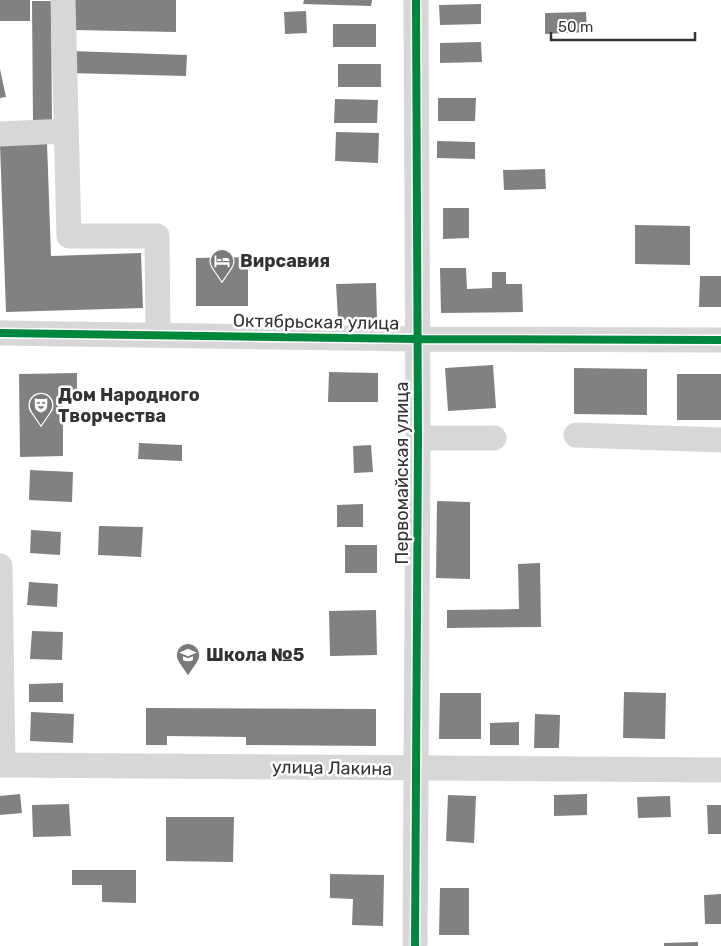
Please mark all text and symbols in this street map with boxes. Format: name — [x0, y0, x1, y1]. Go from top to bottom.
scale bar — [551, 10, 695, 42]
text: 50 m — [558, 18, 593, 36]
hotel icon: Вирсавия — [209, 248, 235, 282]
place label: Вирсавия — [240, 250, 330, 272]
street label: Октябрьская улица — [233, 310, 399, 334]
street label: Первомайская улица — [391, 382, 413, 564]
place label: Дом Народного Творчества — [58, 384, 200, 427]
theatre icon: Дом Народного Творчества — [28, 392, 54, 426]
school or university icon: Школа №5 — [175, 642, 201, 676]
place label: Школа №5 — [206, 644, 304, 666]
street label: улица Лакина — [272, 756, 392, 780]

